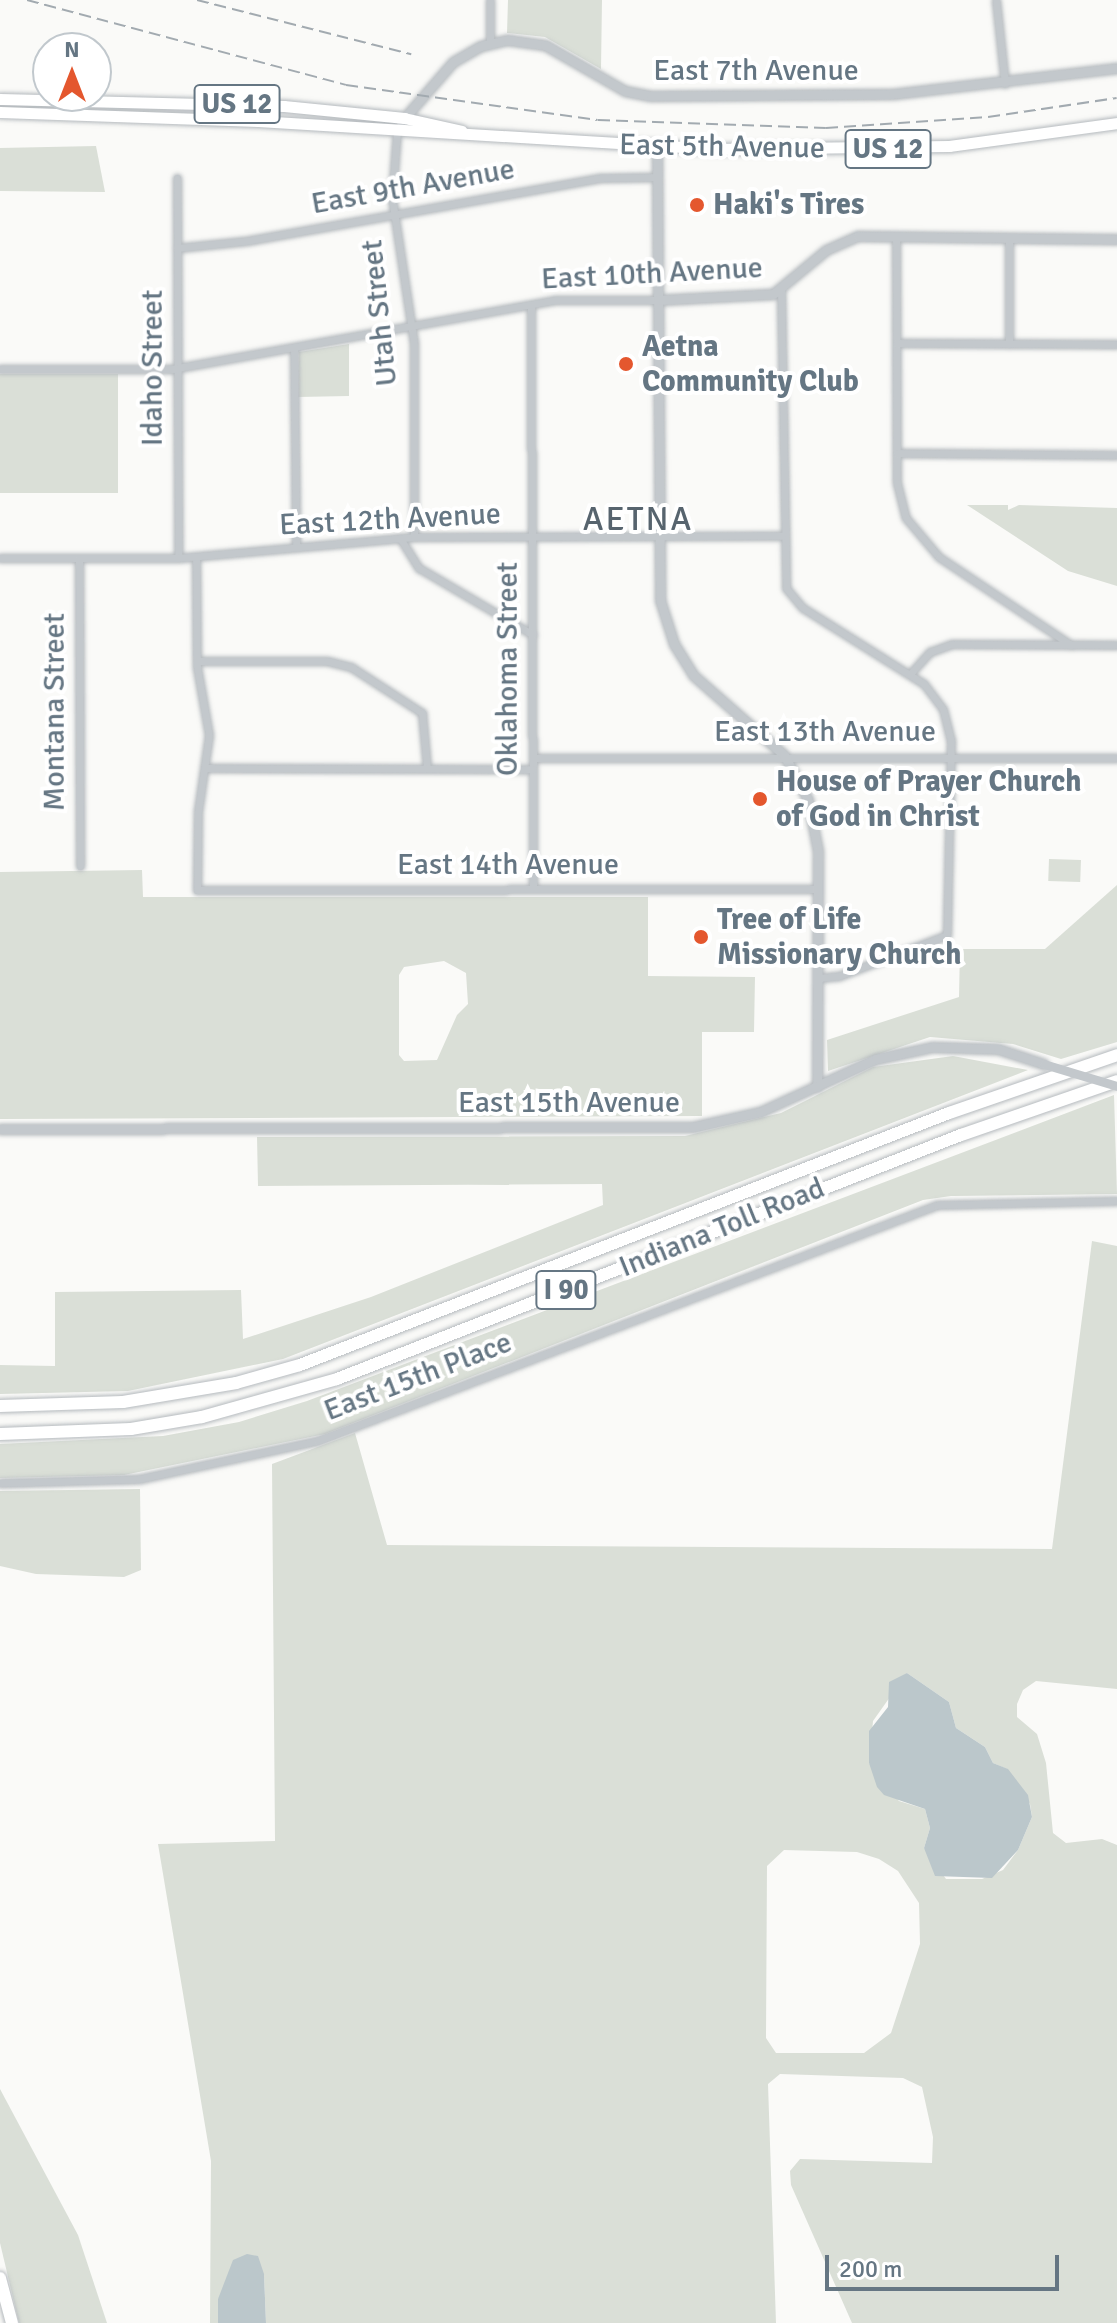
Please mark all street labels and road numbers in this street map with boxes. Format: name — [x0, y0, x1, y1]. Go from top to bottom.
street label: East 7th Avenue — [653, 53, 859, 89]
road number: US 12 — [193, 80, 281, 128]
road number: US 12 — [844, 125, 932, 173]
street label: East 5th Avenue — [619, 127, 825, 167]
street label: East 9th Avenue — [309, 151, 517, 223]
street label: Utah Street — [354, 238, 406, 388]
street label: East 10th Avenue — [540, 250, 764, 298]
street label: Idaho Street — [135, 290, 171, 446]
street label: East 12th Avenue — [278, 496, 502, 544]
street label: Oklahoma Street — [490, 562, 526, 776]
street label: Montana Street — [37, 613, 73, 811]
street label: East 13th Avenue — [714, 714, 936, 750]
street label: East 14th Avenue — [397, 847, 619, 883]
street label: East 15th Avenue — [458, 1085, 680, 1121]
street label: Indiana Toll Road — [614, 1170, 830, 1286]
road number: I 90 — [534, 1266, 598, 1314]
street label: East 15th Place — [319, 1325, 517, 1429]

